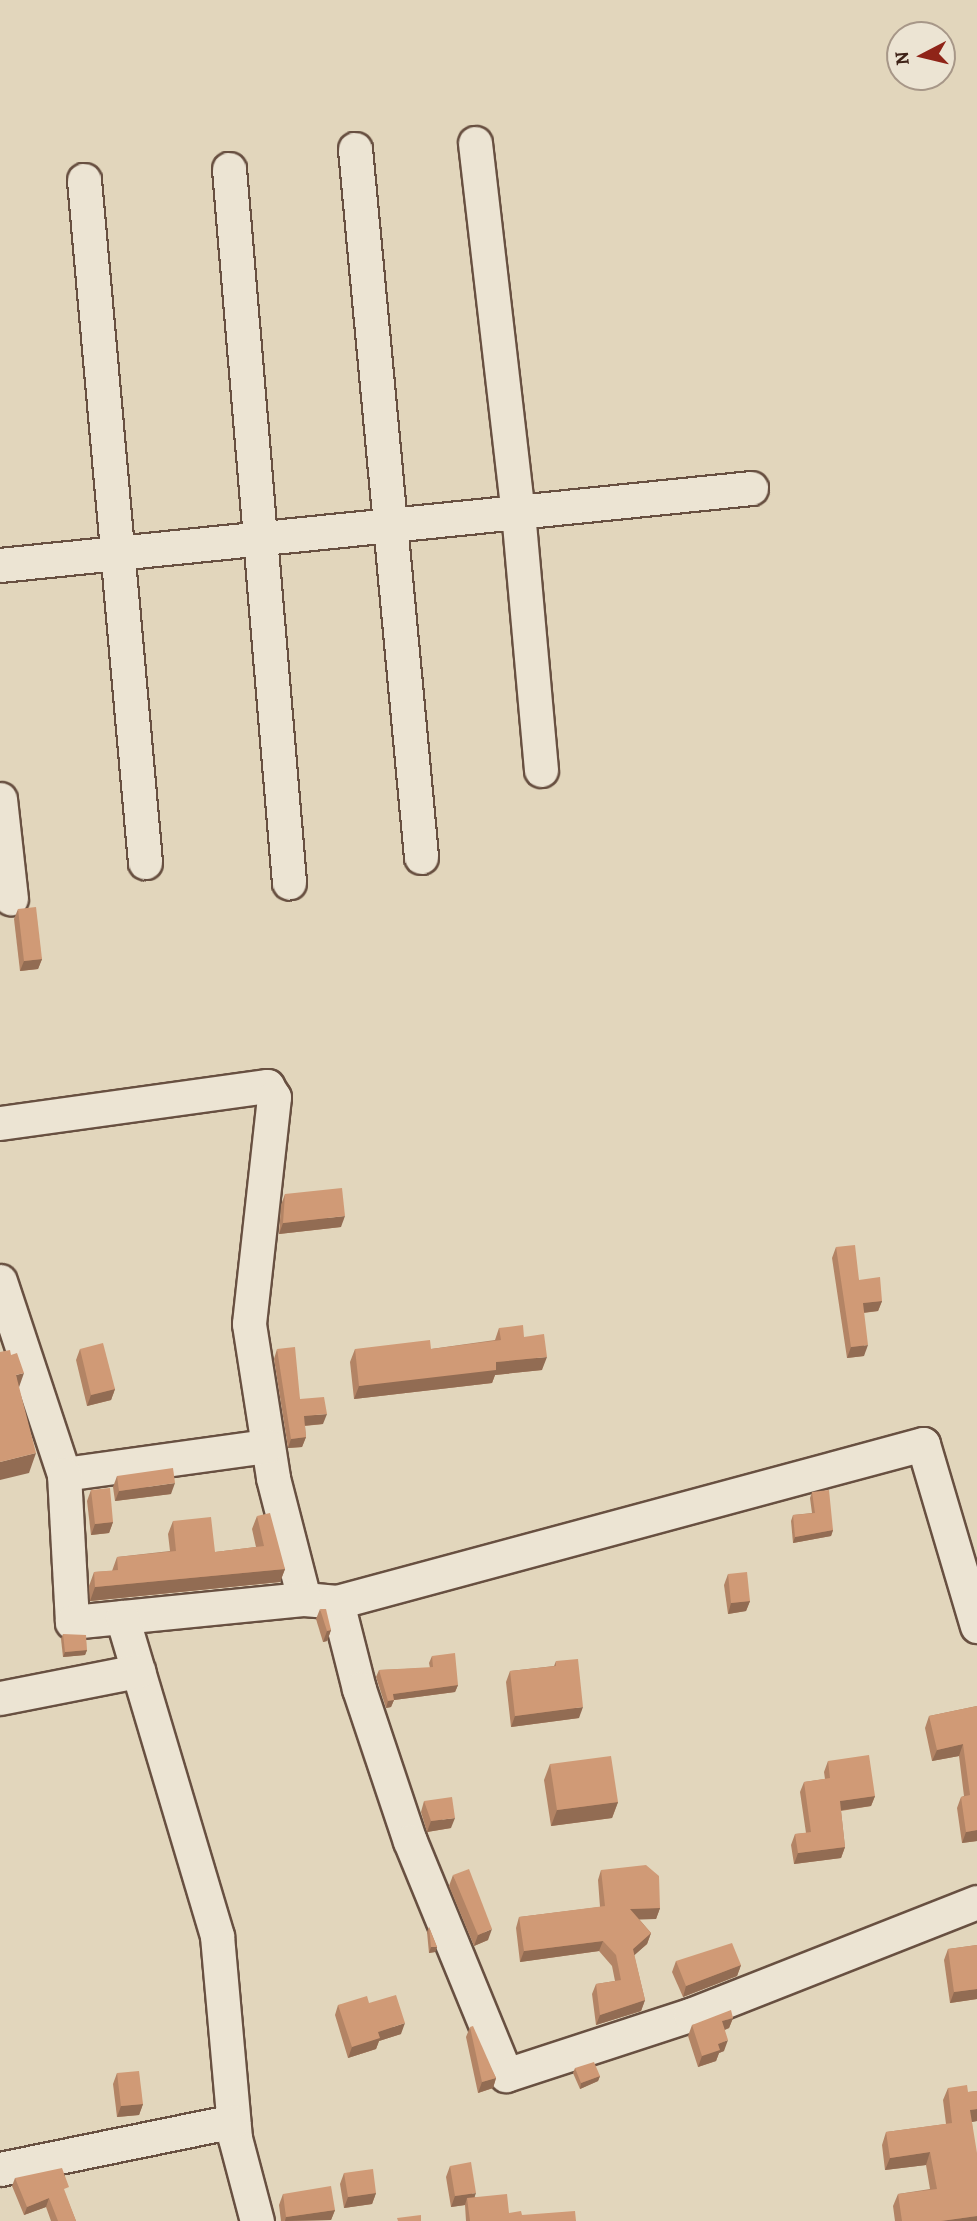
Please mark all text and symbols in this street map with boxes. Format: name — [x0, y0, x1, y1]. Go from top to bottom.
north arrow — [886, 21, 956, 91]
text: N — [888, 50, 916, 67]

